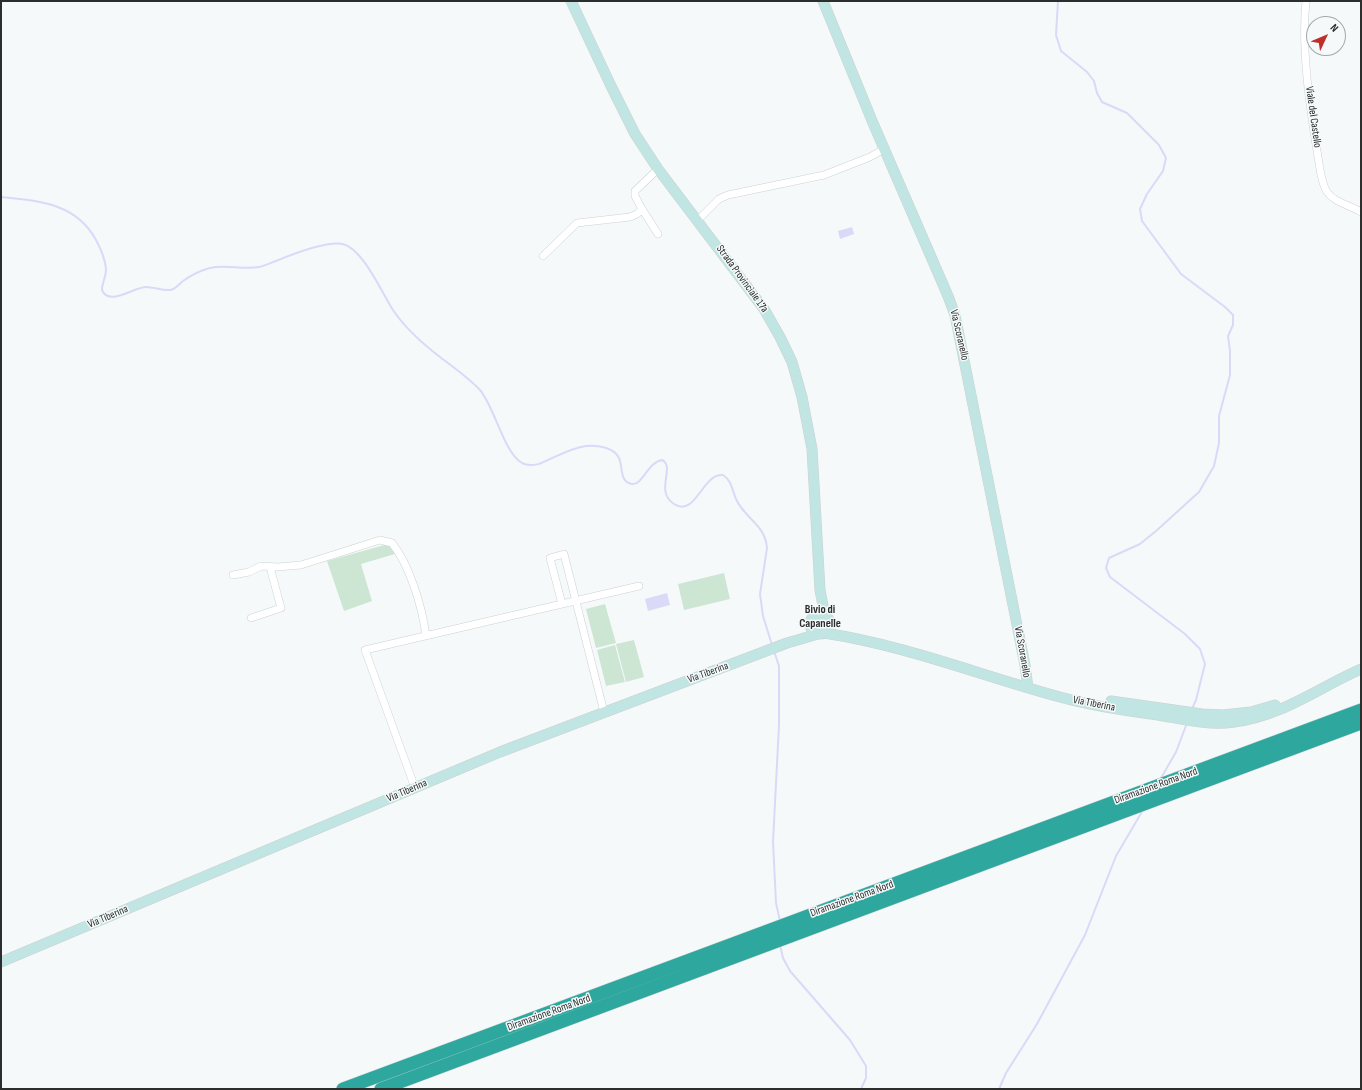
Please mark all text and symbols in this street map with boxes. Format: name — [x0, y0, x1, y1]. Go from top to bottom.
north arrow — [1306, 16, 1346, 56]
text: N — [1328, 21, 1341, 35]
street label: Viale del Castello — [1302, 85, 1324, 149]
street label: Strada Provinciale 17a — [713, 243, 771, 315]
street label: Via Scoranello — [947, 308, 971, 362]
district label: Bivio di Capanelle — [799, 603, 841, 631]
street label: Via Scoranello — [1011, 625, 1033, 679]
street label: Via Tiberina — [686, 660, 730, 686]
street label: Via Tiberina — [1072, 693, 1116, 715]
street label: Diramazione Roma Nord — [1113, 765, 1199, 807]
street label: Via Tiberina — [385, 777, 429, 805]
street label: Diramazione Roma Nord — [809, 878, 895, 920]
street label: Via Tiberina — [86, 903, 130, 931]
street label: Diramazione Roma Nord — [506, 992, 592, 1034]

